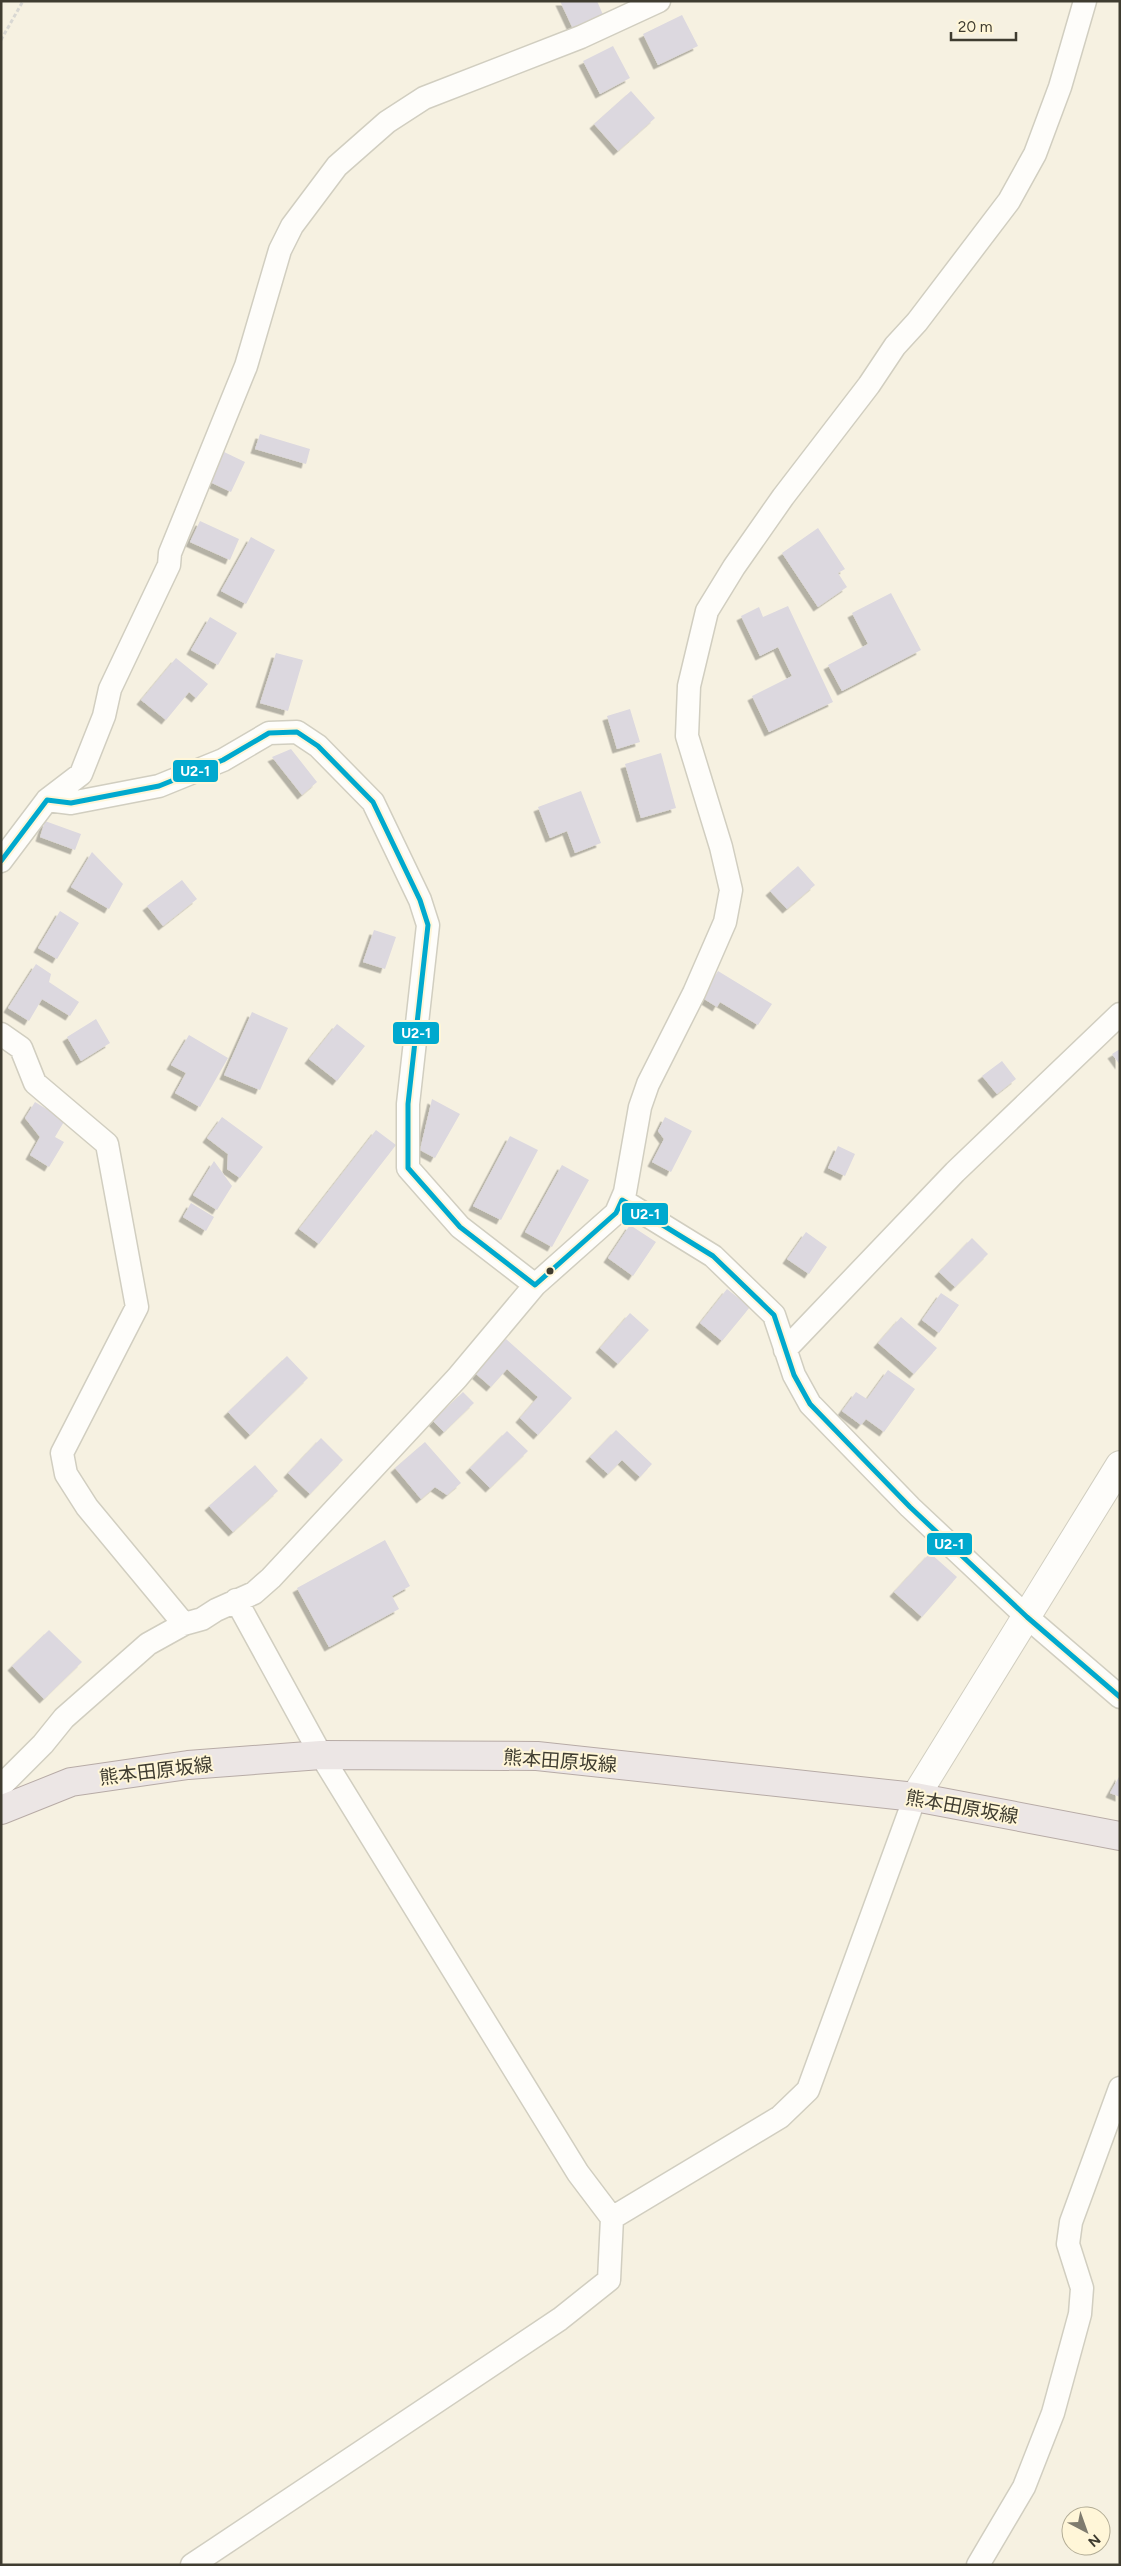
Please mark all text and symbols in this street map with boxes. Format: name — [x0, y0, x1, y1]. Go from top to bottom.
scale bar — [951, 10, 1016, 42]
text: 20 m — [958, 18, 992, 36]
line badge: U2-1 — [172, 759, 219, 783]
text: U2-1 — [180, 763, 210, 780]
line badge: U2-1 — [392, 1021, 440, 1045]
text: U2-1 — [401, 1025, 431, 1042]
line badge: U2-1 — [621, 1202, 669, 1226]
text: U2-1 — [630, 1206, 660, 1223]
unlabelled marker — [545, 1266, 555, 1276]
line badge: U2-1 — [926, 1532, 973, 1556]
text: U2-1 — [934, 1536, 964, 1553]
street label: 熊本田原坂線 — [502, 1746, 618, 1776]
street label: 熊本田原坂線 — [98, 1753, 214, 1789]
street label: 熊本田原坂線 — [904, 1786, 1020, 1828]
north arrow — [1061, 2506, 1111, 2556]
text: N — [1085, 2530, 1104, 2550]

